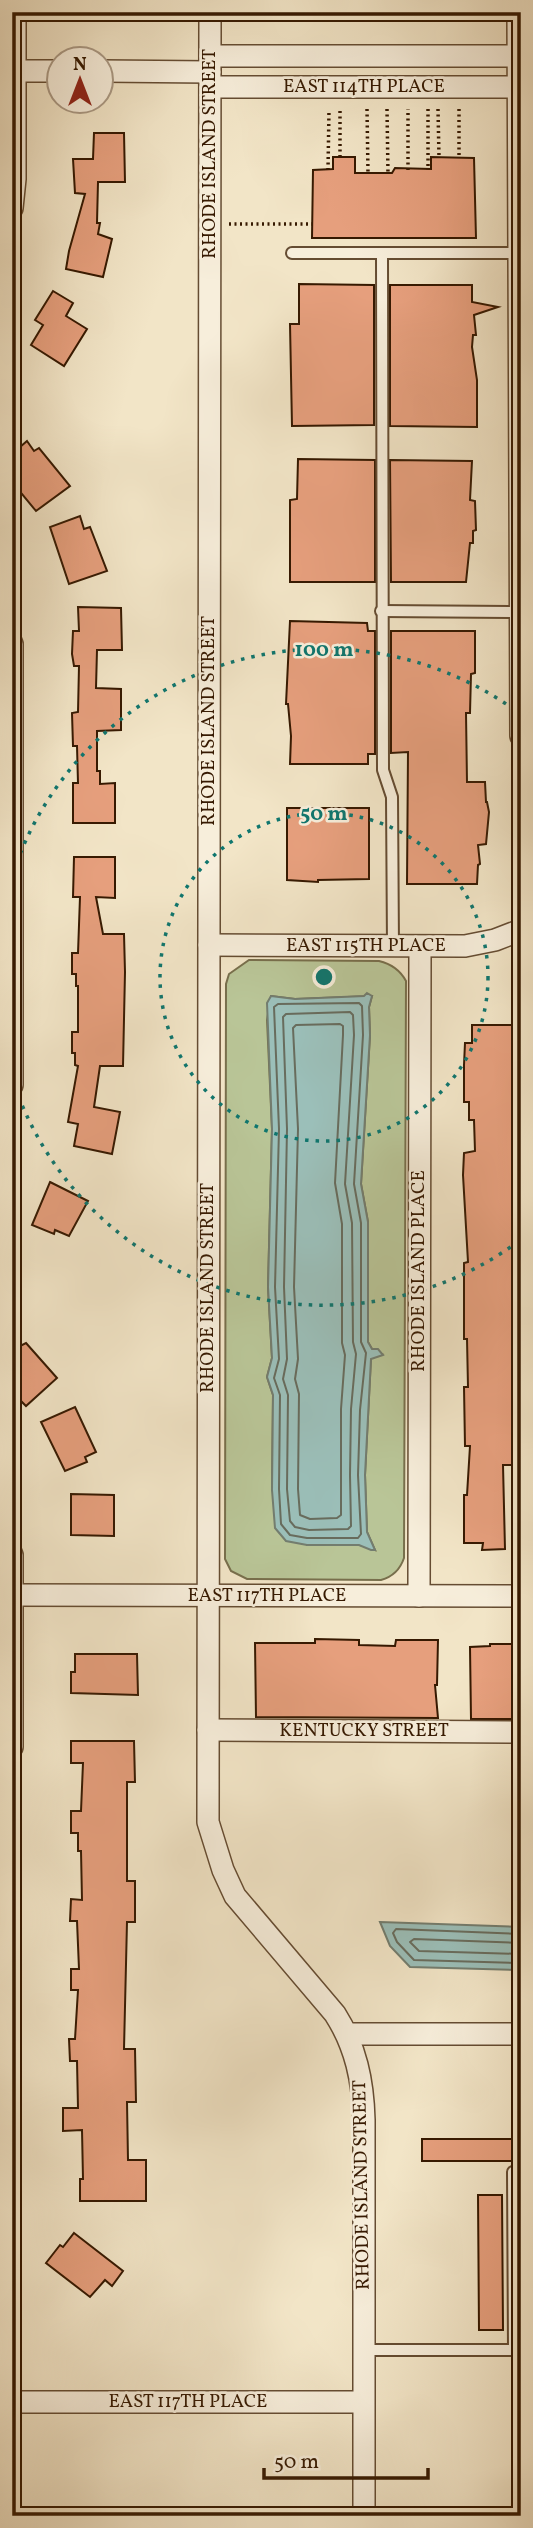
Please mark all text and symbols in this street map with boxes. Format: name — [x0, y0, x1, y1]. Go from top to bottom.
north arrow — [46, 46, 116, 116]
street label: RHODE ISLAND STREET — [197, 49, 223, 259]
text: N — [73, 52, 87, 78]
street label: EAST 114TH PLACE — [283, 74, 445, 100]
street label: RHODE ISLAND STREET — [196, 616, 222, 826]
text: 100 m — [294, 636, 354, 665]
text: 50 m — [300, 800, 348, 829]
street label: EAST 115TH PLACE — [286, 933, 446, 959]
centre of rings — [312, 965, 336, 989]
street label: RHODE ISLAND PLACE — [406, 1170, 432, 1372]
street label: RHODE ISLAND STREET — [195, 1183, 221, 1393]
street label: EAST 117TH PLACE — [187, 1583, 347, 1609]
street label: KENTUCKY STREET — [279, 1718, 449, 1744]
street label: RHODE ISLAND STREET — [347, 2080, 377, 2290]
street label: EAST 117TH PLACE — [108, 2389, 268, 2415]
scale bar — [264, 2437, 428, 2481]
text: 50 m — [274, 2448, 319, 2477]

